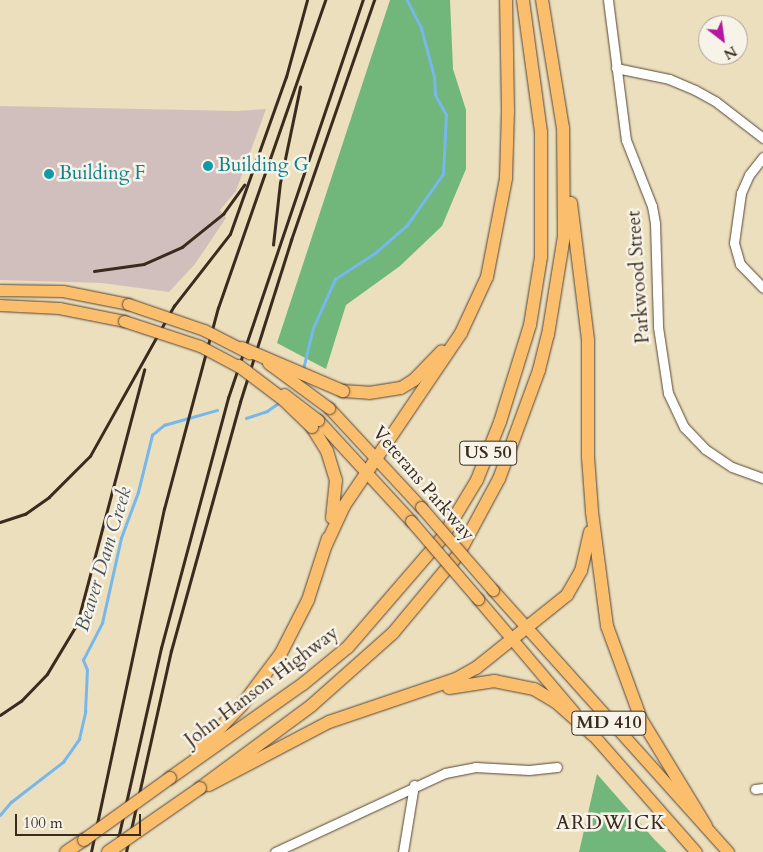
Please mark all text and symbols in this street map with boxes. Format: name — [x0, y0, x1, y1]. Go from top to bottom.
north arrow — [698, 15, 748, 65]
text: N — [720, 41, 740, 64]
place label: Building G — [218, 155, 309, 177]
marker: Building G — [202, 160, 214, 172]
place label: Building F — [59, 163, 145, 185]
marker: Building F — [43, 168, 55, 180]
street label: Parkwood Street — [623, 210, 655, 344]
street label: Veterans Parkway — [367, 422, 479, 546]
road number: US 50 — [458, 438, 518, 468]
water label: Beaver Dam Creek — [70, 484, 136, 634]
street label: John Hanson Highway — [181, 622, 343, 752]
road number: MD 410 — [570, 708, 648, 738]
scale bar — [18, 804, 144, 836]
district label: ARDWICK — [555, 810, 667, 834]
text: 100 m — [23, 813, 63, 833]

